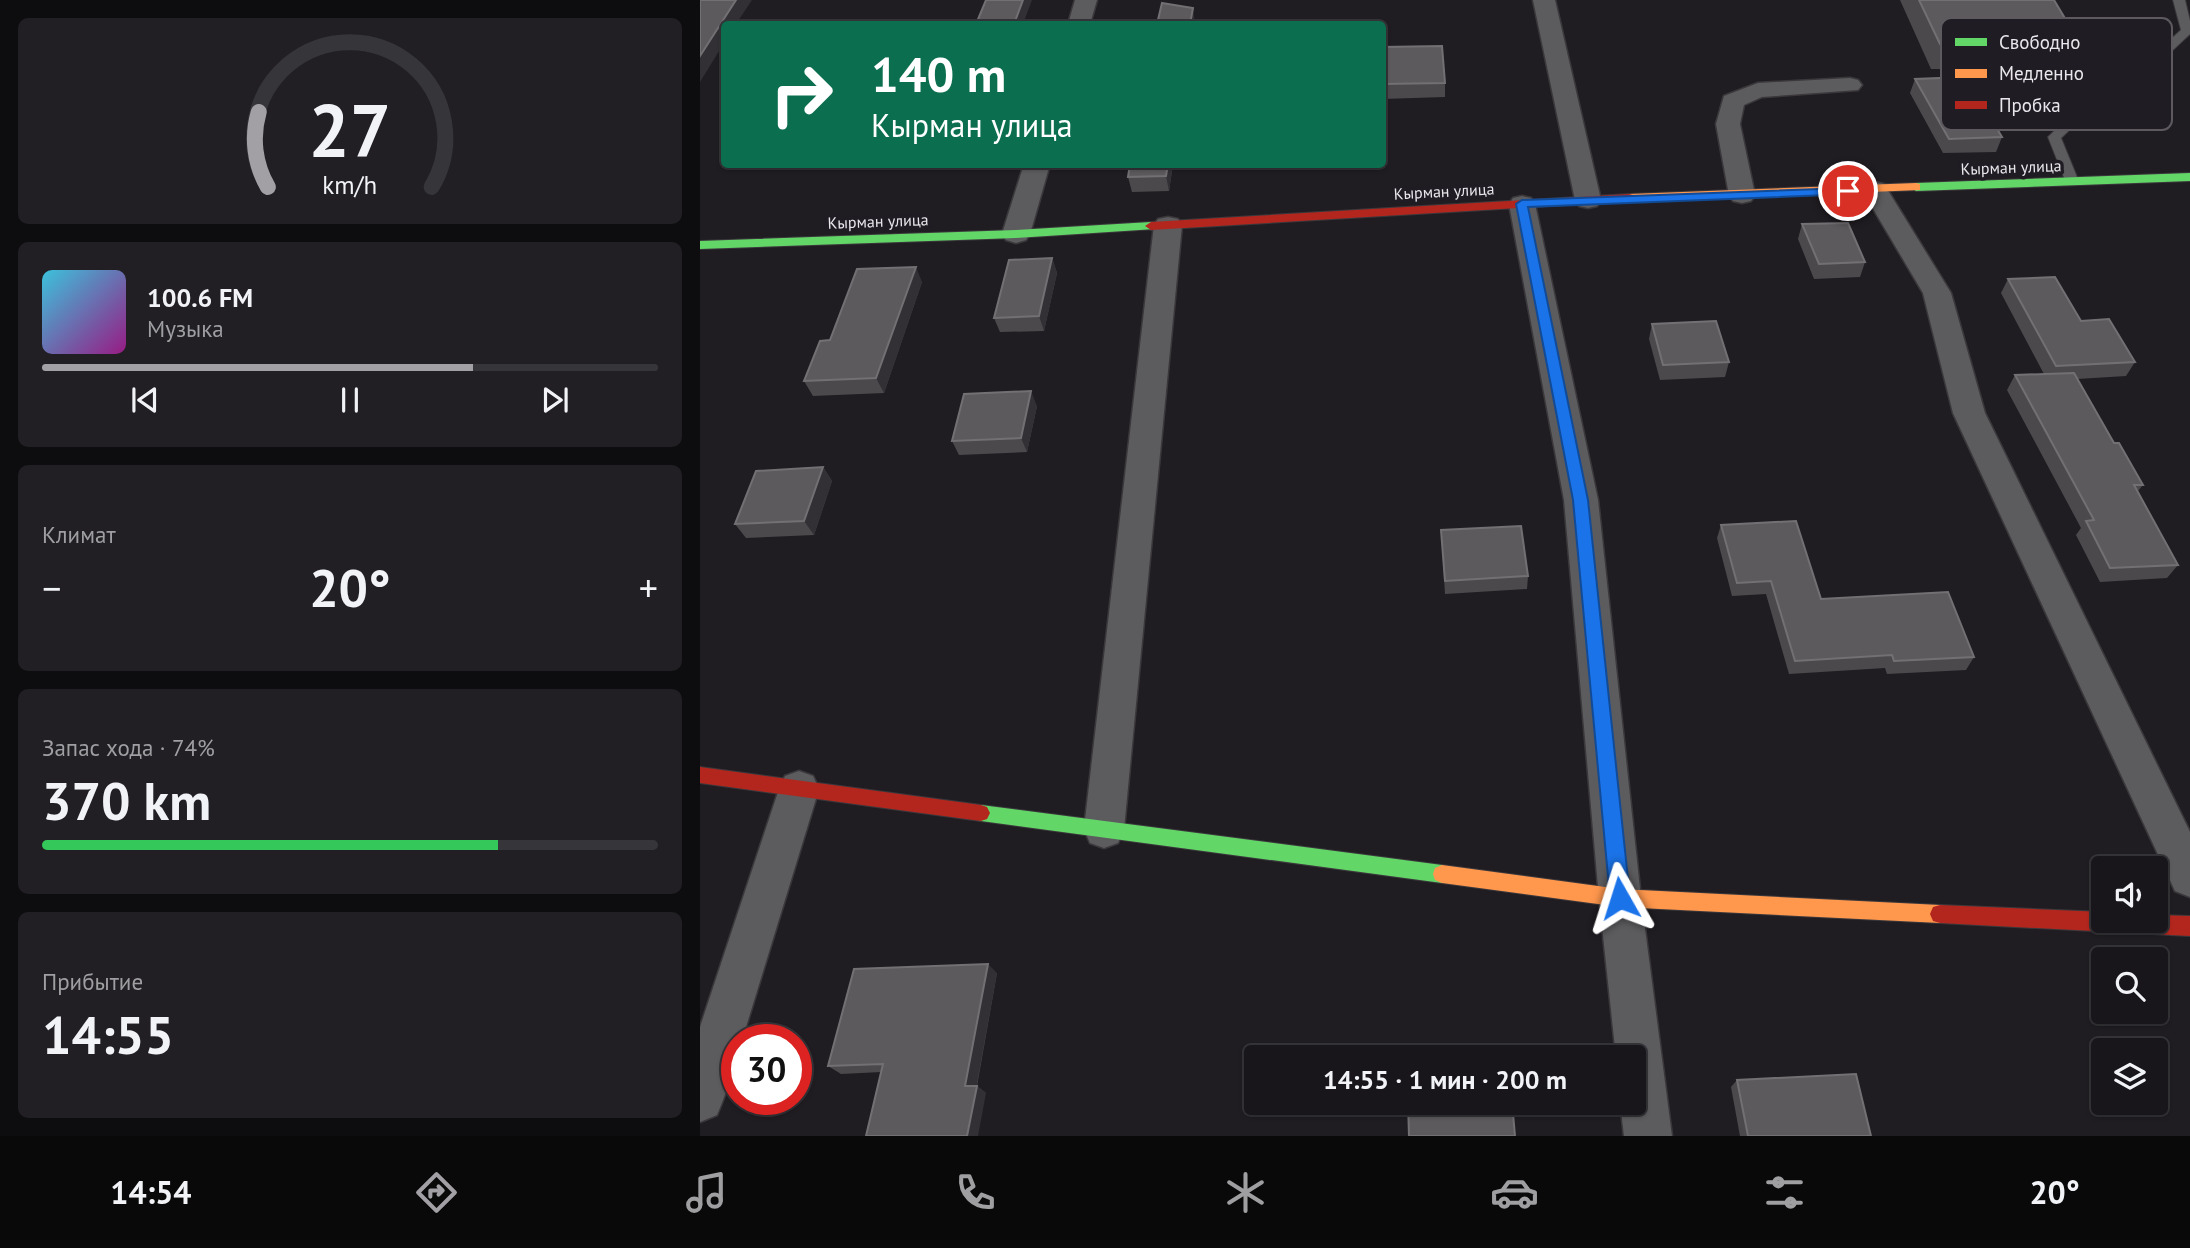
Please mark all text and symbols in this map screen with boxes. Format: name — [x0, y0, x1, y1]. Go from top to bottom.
legend — [1941, 18, 2172, 130]
text: Свободно — [1999, 30, 2081, 54]
text: 140 m — [871, 42, 1006, 106]
icon: right — [756, 49, 847, 140]
text: Медленно — [1999, 61, 2084, 85]
text: 27 — [309, 83, 391, 177]
text: Пробка — [1999, 93, 2061, 117]
text: Кырман улица — [871, 104, 1073, 146]
street label: Кырман улица — [1960, 155, 2062, 179]
pin — [1818, 161, 1878, 221]
text: km/h — [323, 169, 377, 201]
icon: arrive — [1829, 172, 1867, 210]
street label: Кырман улица — [1393, 178, 1495, 204]
street label: Кырман улица — [827, 209, 929, 233]
text: 100.6 FM — [147, 281, 253, 314]
text: Музыка — [147, 314, 224, 343]
icon: previous — [126, 381, 164, 419]
icon: pause — [331, 381, 369, 419]
icon: next — [536, 381, 574, 419]
text: Климат — [42, 520, 116, 549]
text: 20° — [309, 554, 391, 621]
text: − — [42, 563, 61, 612]
text: + — [639, 563, 658, 612]
text: Запас хода · 74% — [42, 733, 215, 762]
text: 370 km — [42, 767, 211, 834]
map controls — [2091, 856, 2168, 1115]
button: sound — [2091, 856, 2168, 933]
position arrow — [1583, 861, 1657, 935]
button: search — [2091, 947, 2168, 1024]
text: Прибытие — [42, 967, 143, 996]
text: 14:55 — [42, 1001, 174, 1068]
speed limit sign: 30 — [721, 1024, 812, 1115]
button: layers — [2091, 1038, 2168, 1115]
text: 14:55 · 1 мин · 200 m — [1323, 1063, 1567, 1096]
icon: directions — [412, 1168, 461, 1217]
icon: music — [682, 1168, 731, 1217]
icon: phone — [951, 1168, 1000, 1217]
icon: climate — [1221, 1168, 1270, 1217]
icon: car — [1490, 1168, 1539, 1217]
icon: filters — [1760, 1168, 1809, 1217]
text: 14:54 — [110, 1171, 191, 1213]
text: 20° — [2029, 1171, 2080, 1213]

